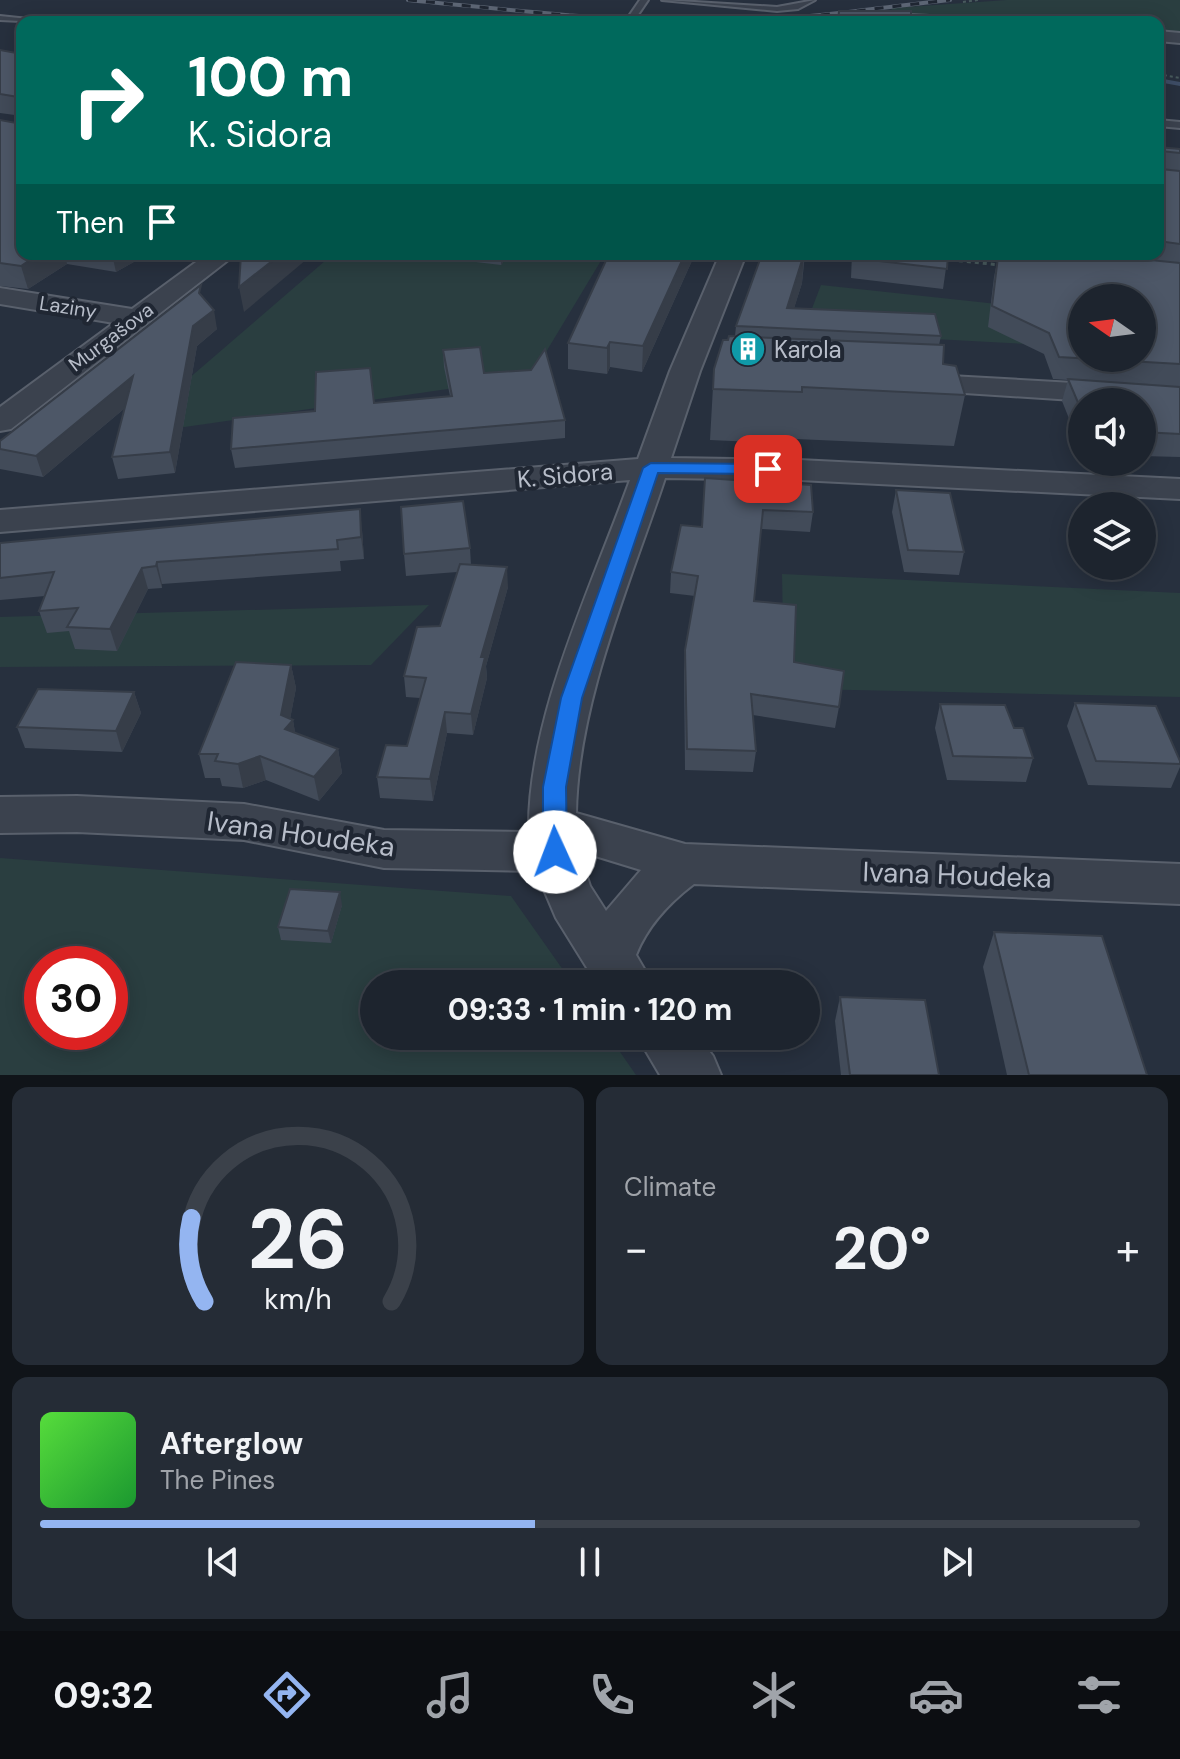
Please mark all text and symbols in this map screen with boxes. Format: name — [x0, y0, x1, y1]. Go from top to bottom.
text: 100 m — [188, 40, 353, 113]
icon: right — [56, 48, 160, 152]
text: K. Sidora — [188, 111, 332, 158]
icon: arrive — [140, 200, 184, 244]
text: Then — [56, 203, 124, 242]
north arrow — [1068, 284, 1156, 372]
map controls — [1068, 284, 1156, 580]
street label: Laziny — [37, 290, 99, 324]
street label: Murgašova — [63, 297, 159, 377]
building icon: Karola — [729, 330, 767, 368]
place label: Karola — [774, 334, 842, 365]
button: sound — [1068, 388, 1156, 476]
pin — [734, 435, 802, 503]
icon: arrive — [746, 447, 790, 491]
street label: K. Sidora — [516, 455, 614, 495]
button: layers — [1068, 492, 1156, 580]
street label: Ivana Houdeka — [205, 803, 397, 865]
position arrow — [513, 810, 597, 894]
street label: Ivana Houdeka — [862, 853, 1052, 897]
speed limit sign: 30 — [24, 946, 128, 1050]
text: 09:33 · 1 min · 120 m — [448, 990, 732, 1029]
text: Climate — [624, 1170, 716, 1204]
text: 26 — [248, 1185, 348, 1294]
text: 20° — [833, 1209, 931, 1288]
text: − — [624, 1220, 648, 1278]
text: + — [1116, 1220, 1140, 1278]
text: km/h — [264, 1281, 332, 1318]
text: Afterglow — [160, 1424, 303, 1463]
text: The Pines — [160, 1463, 275, 1497]
icon: previous — [201, 1540, 245, 1584]
icon: pause — [568, 1540, 612, 1584]
icon: next — [935, 1540, 979, 1584]
icon: directions — [259, 1667, 315, 1723]
icon: music — [422, 1667, 478, 1723]
icon: phone — [584, 1667, 640, 1723]
icon: climate — [746, 1667, 802, 1723]
icon: car — [908, 1667, 964, 1723]
icon: filters — [1071, 1667, 1127, 1723]
text: 09:32 — [53, 1672, 153, 1719]

